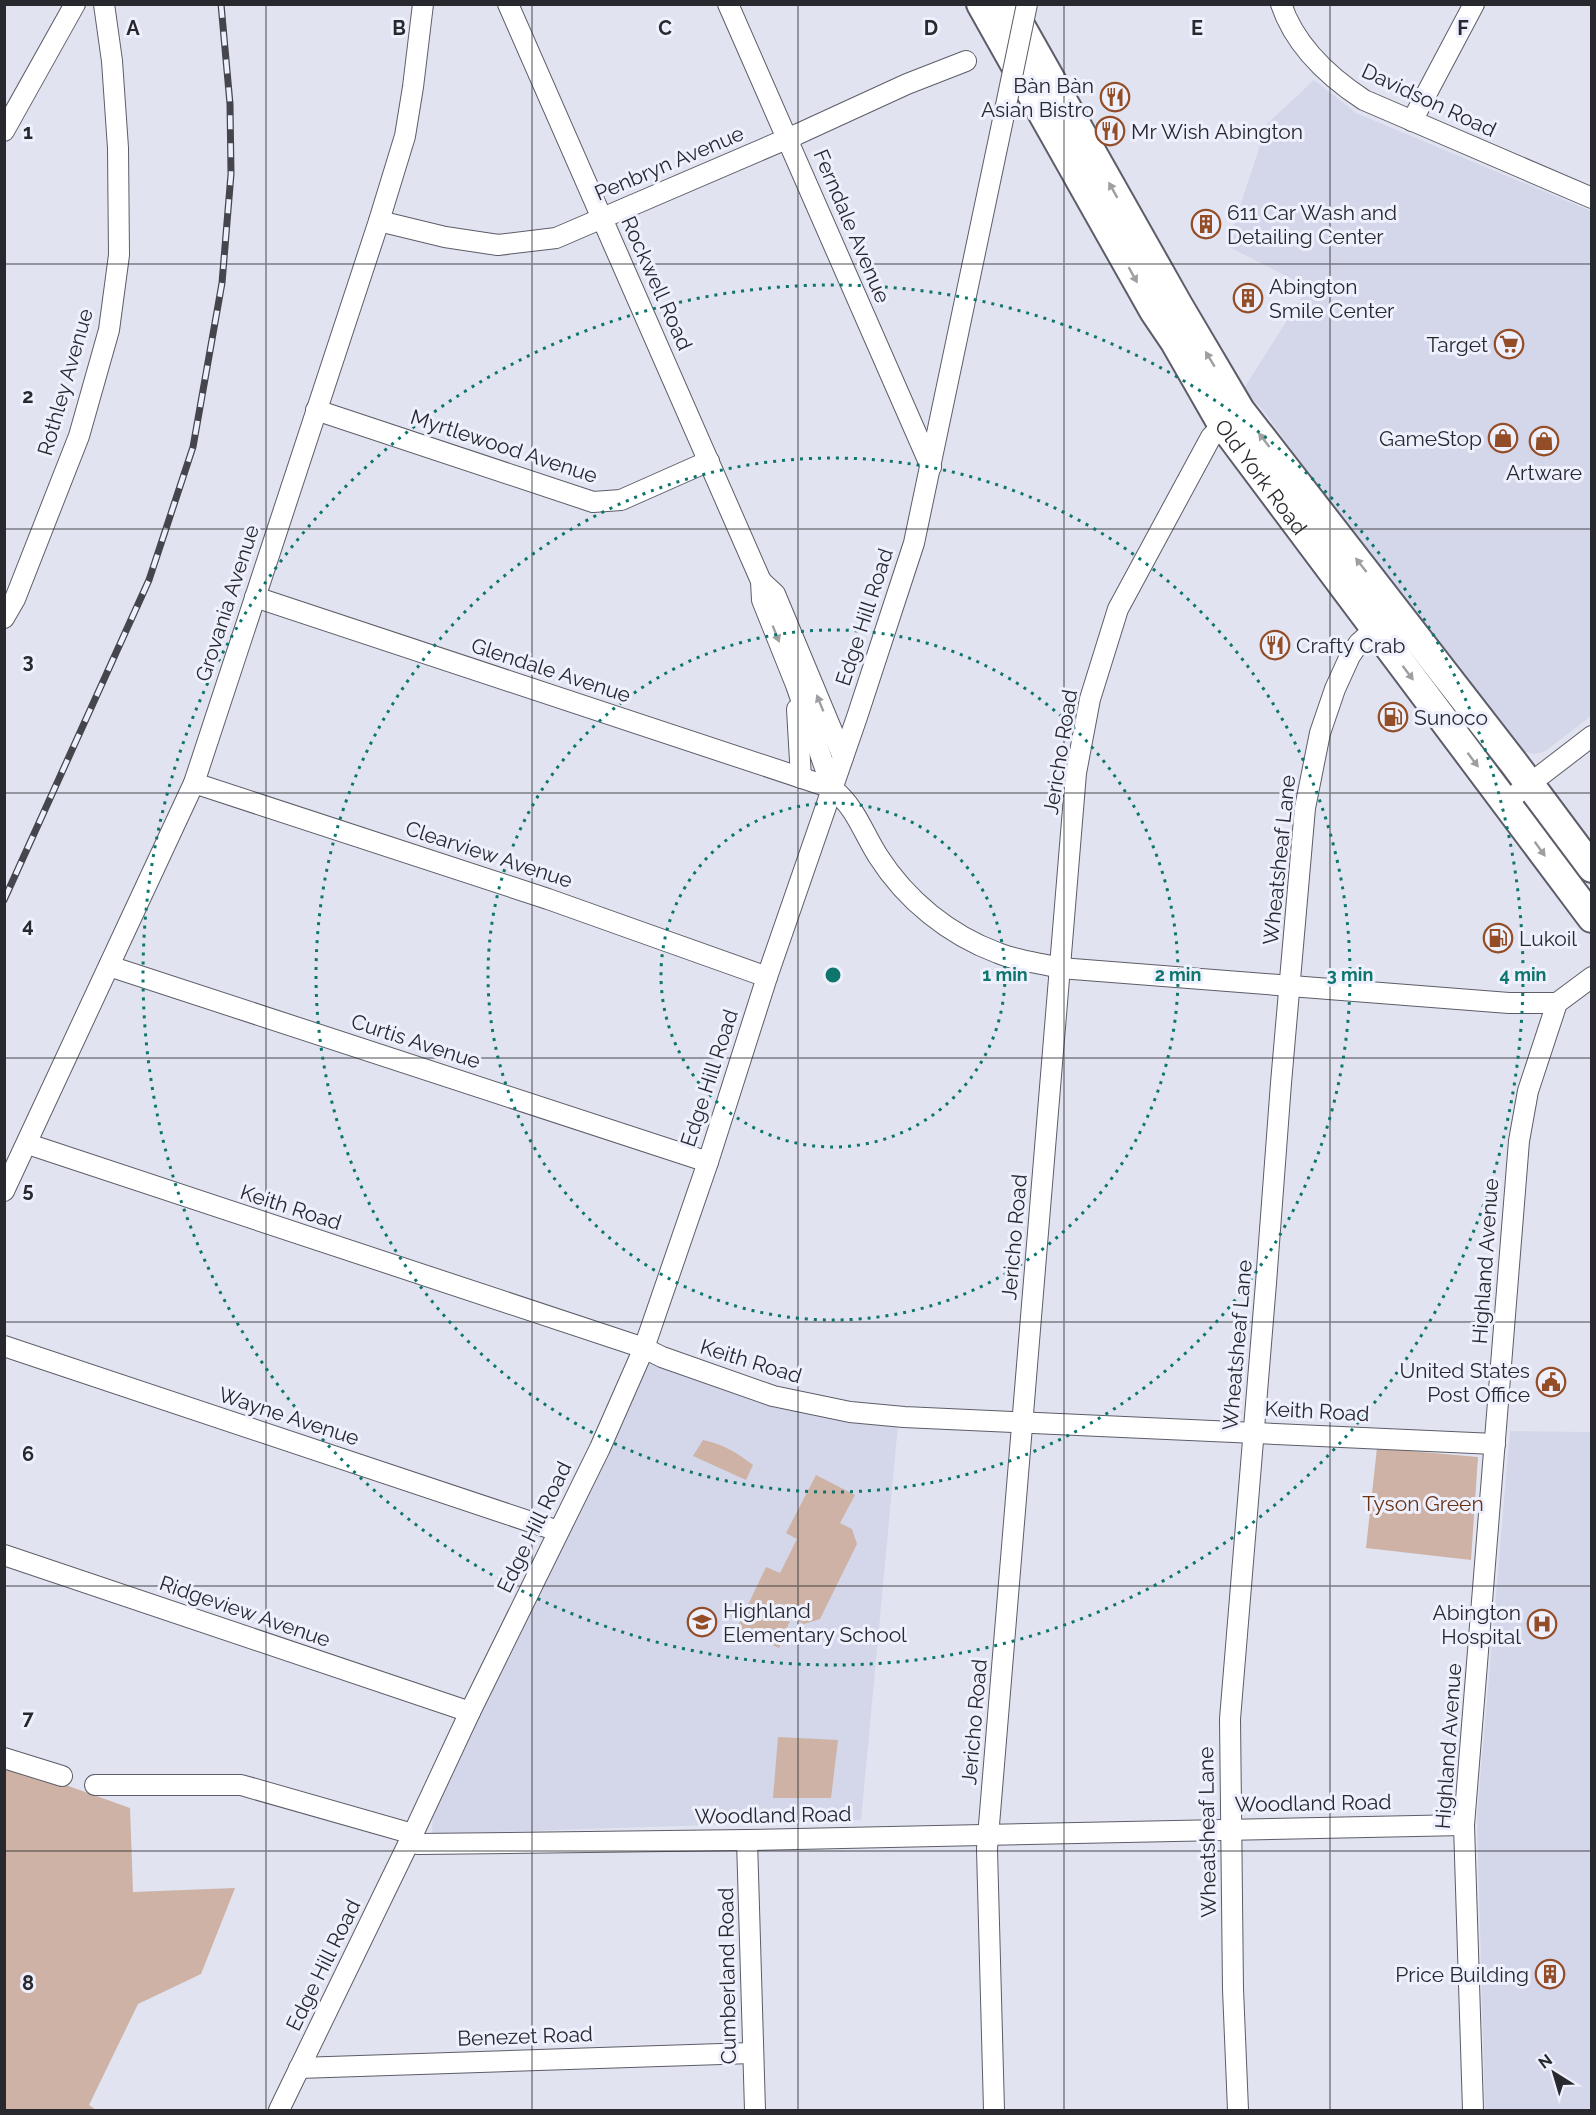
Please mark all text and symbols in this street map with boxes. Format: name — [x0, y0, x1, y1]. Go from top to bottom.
text: A — [126, 16, 140, 40]
text: B — [392, 16, 406, 40]
text: C — [658, 16, 672, 40]
text: D — [924, 16, 938, 40]
text: E — [1191, 16, 1203, 40]
text: F — [1457, 16, 1469, 40]
street label: Davidson Road — [1358, 58, 1500, 142]
place label: Bàn Bàn Asian Bistro — [981, 73, 1094, 122]
restaurant icon: Bàn Bàn Asian Bistro — [1099, 81, 1131, 113]
restaurant icon: Mr Wish Abington — [1094, 115, 1126, 147]
place label: Mr Wish Abington — [1131, 119, 1303, 144]
text: 1 — [23, 120, 33, 144]
street label: Penbryn Avenue — [591, 120, 747, 206]
street label: Ferndale Avenue — [808, 145, 896, 307]
one-way arrow — [1108, 181, 1118, 198]
place label: 611 Car Wash and Detailing Center — [1227, 200, 1397, 249]
building icon: 611 Car Wash and Detailing Center — [1190, 208, 1222, 240]
street label: Rockwell Road — [616, 212, 698, 354]
one-way arrow — [1128, 267, 1139, 283]
place label: Abington Smile Center — [1269, 274, 1395, 323]
building icon: Abington Smile Center — [1232, 282, 1264, 314]
street label: Rothley Avenue — [32, 306, 98, 458]
supermarket icon: Target — [1493, 328, 1525, 360]
place label: Target — [1427, 332, 1488, 357]
one-way arrow — [1205, 351, 1216, 367]
text: 2 — [22, 384, 34, 408]
street label: Myrtlewood Avenue — [407, 404, 601, 488]
street label: Old York Road — [1210, 414, 1313, 539]
shop icon: GameStop — [1487, 422, 1519, 454]
shop icon: Artware — [1528, 425, 1560, 457]
place label: GameStop — [1379, 426, 1482, 451]
one-way arrow — [1258, 432, 1270, 448]
place label: Artware — [1506, 460, 1582, 485]
street label: Grovania Avenue — [190, 522, 264, 684]
street label: Edge Hill Road — [830, 545, 898, 689]
one-way arrow — [1356, 558, 1368, 573]
one-way arrow — [771, 625, 781, 643]
restaurant icon: Crafty Crab — [1259, 629, 1291, 661]
street label: Glendale Avenue — [468, 632, 634, 708]
place label: Crafty Crab — [1296, 633, 1405, 658]
text: 3 — [22, 649, 34, 673]
one-way arrow — [1401, 665, 1414, 681]
street label: Jericho Road — [1038, 688, 1082, 816]
one-way arrow — [815, 694, 824, 712]
fuel station icon: Sunoco — [1377, 701, 1409, 733]
place label: Sunoco — [1414, 705, 1488, 730]
one-way arrow — [1467, 752, 1479, 767]
street label: Wheatsheaf Lane — [1258, 774, 1300, 946]
street label: Clearview Avenue — [402, 815, 576, 893]
one-way arrow — [1534, 842, 1546, 857]
text: 4 — [22, 913, 34, 937]
fuel station icon: Lukoil — [1482, 922, 1514, 954]
place label: Lukoil — [1519, 926, 1577, 951]
text: 1 min — [982, 964, 1028, 985]
text: 2 min — [1155, 964, 1201, 985]
text: 3 min — [1327, 964, 1373, 985]
text: 4 min — [1500, 964, 1546, 985]
centre of rings — [823, 965, 843, 985]
street label: Edge Hill Road — [675, 1006, 743, 1150]
street label: Curtis Avenue — [348, 1008, 484, 1074]
street label: Jericho Road — [996, 1173, 1032, 1301]
street label: Highland Avenue — [1467, 1177, 1503, 1345]
text: 5 — [22, 1178, 34, 1202]
street label: Keith Road — [237, 1179, 345, 1235]
street label: Wheatsheaf Lane — [1217, 1259, 1257, 1431]
street label: Keith Road — [697, 1334, 805, 1388]
place label: United States Post Office — [1400, 1358, 1530, 1407]
public building icon: United States Post Office — [1535, 1366, 1567, 1398]
street label: Wayne Avenue — [216, 1382, 362, 1450]
street label: Keith Road — [1264, 1396, 1370, 1426]
text: 6 — [22, 1442, 34, 1466]
street label: Edge Hill Road — [491, 1457, 577, 1597]
park label: Tyson Green — [1362, 1491, 1484, 1516]
street label: Ridgeview Avenue — [156, 1570, 334, 1652]
place label: Highland Elementary School — [723, 1598, 907, 1647]
place label: Abington Hospital — [1432, 1600, 1521, 1649]
school or university icon: Highland Elementary School — [686, 1606, 718, 1638]
hospital icon: Abington Hospital — [1526, 1608, 1558, 1640]
street label: Jericho Road — [956, 1658, 992, 1786]
street label: Highland Avenue — [1430, 1662, 1466, 1830]
text: 7 — [22, 1706, 34, 1730]
street label: Wheatsheaf Lane — [1193, 1746, 1221, 1918]
street label: Woodland Road — [1234, 1789, 1392, 1817]
street label: Woodland Road — [694, 1801, 852, 1829]
street label: Cumberland Road — [713, 1887, 741, 2065]
street label: Edge Hill Road — [280, 1895, 366, 2035]
building icon: Price Building — [1534, 1958, 1566, 1990]
place label: Price Building — [1395, 1962, 1529, 1987]
text: 8 — [22, 1971, 34, 1995]
street label: Benezet Road — [457, 2021, 593, 2051]
north arrow — [1524, 2043, 1584, 2103]
text: N — [1535, 2050, 1556, 2073]

